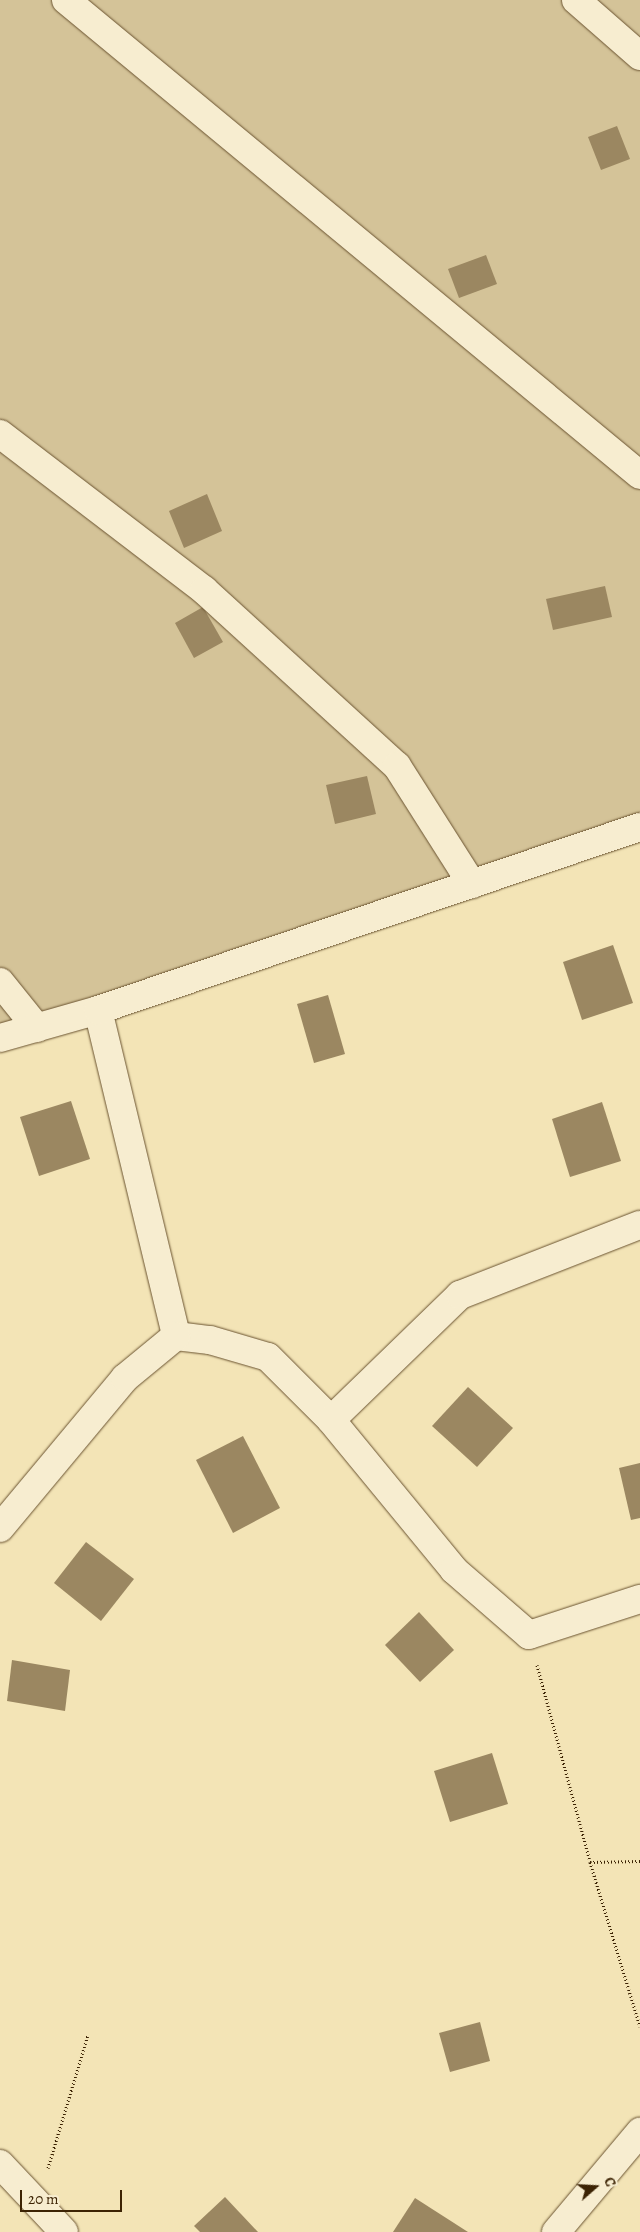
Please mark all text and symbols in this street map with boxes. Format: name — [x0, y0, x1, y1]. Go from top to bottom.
north arrow — [570, 2162, 620, 2212]
text: С — [599, 2175, 620, 2189]
scale bar — [22, 2180, 125, 2212]
text: 20 m — [28, 2189, 59, 2209]

